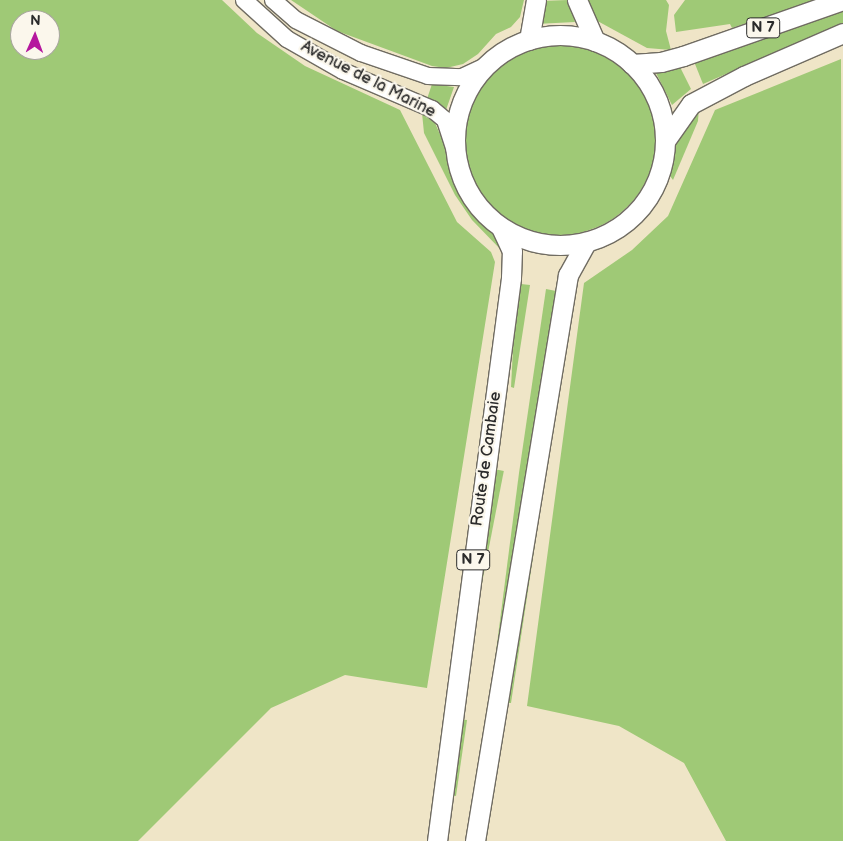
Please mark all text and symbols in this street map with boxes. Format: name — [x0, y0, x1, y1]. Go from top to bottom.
north arrow — [10, 10, 60, 60]
text: N — [30, 12, 41, 29]
road number: N 7 — [746, 15, 780, 40]
street label: Avenue de la Marine — [297, 38, 439, 122]
street label: Route de Cambaie — [468, 391, 506, 527]
road number: N 7 — [456, 548, 490, 572]

